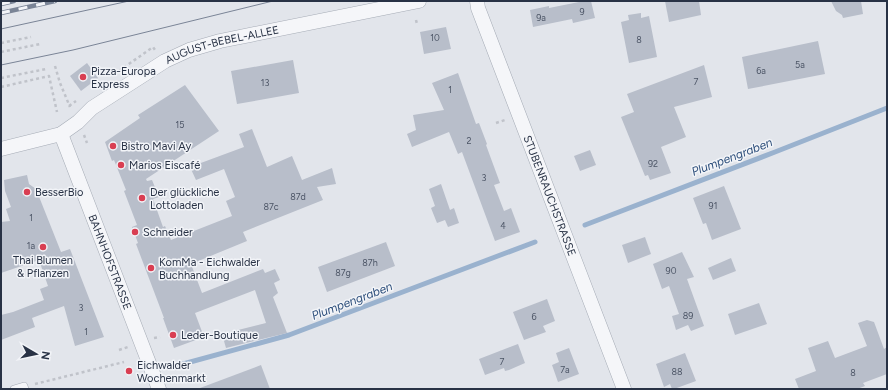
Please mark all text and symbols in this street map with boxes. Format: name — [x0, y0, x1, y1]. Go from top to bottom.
house number: 9 — [579, 6, 585, 17]
house number: 9a — [536, 12, 546, 23]
street label: AUGUST-BEBEL-ALLEE — [163, 23, 280, 67]
house number: 10 — [430, 32, 440, 43]
house number: 8 — [636, 34, 642, 45]
house number: 5a — [795, 59, 805, 70]
place label: Pizza-Europa Express — [91, 65, 156, 91]
house number: 6a — [756, 65, 766, 76]
marker: Pizza-Europa Express — [78, 72, 88, 82]
house number: 7 — [694, 76, 699, 87]
house number: 13 — [261, 77, 269, 88]
house number: 1 — [448, 84, 452, 95]
house number: 15 — [176, 119, 184, 130]
street label: STUBENRAUCHSTRASSE — [521, 134, 579, 258]
house number: 2 — [466, 135, 472, 146]
water label: Plumpengraben — [690, 135, 775, 179]
place label: Bistro Mavi Ay — [121, 140, 192, 153]
marker: Bistro Mavi Ay — [108, 141, 118, 151]
house number: 92 — [648, 158, 658, 169]
place label: Marios Eiscafé — [129, 159, 200, 172]
marker: Marios Eiscafé — [116, 160, 126, 170]
house number: 3 — [482, 172, 487, 183]
place label: BesserBio — [35, 186, 83, 199]
place label: Der glückliche Lottoladen — [150, 186, 219, 212]
marker: BesserBio — [22, 187, 32, 197]
house number: 87d — [290, 191, 306, 202]
marker: Der glückliche Lottoladen — [137, 193, 147, 203]
house number: 91 — [709, 200, 717, 211]
house number: 87c — [263, 201, 279, 212]
house number: 1 — [29, 212, 33, 223]
street label: BAHNHOFSTRASSE — [86, 212, 134, 311]
house number: 4 — [500, 220, 506, 231]
place label: Schneider — [143, 226, 193, 239]
marker: Schneider — [130, 227, 140, 237]
house number: 1a — [27, 240, 36, 251]
marker: Thai Blumen & Pflanzen — [38, 242, 48, 252]
place label: Thai Blumen & Pflanzen — [13, 254, 73, 280]
place label: KomMa - Eichwalder Buchhandlung — [159, 256, 260, 282]
house number: 87h — [362, 257, 378, 268]
marker: KomMa - Eichwalder Buchhandlung — [146, 263, 156, 273]
house number: 90 — [666, 265, 677, 276]
house number: 87g — [335, 267, 351, 278]
water label: Plumpengraben — [310, 279, 395, 323]
house number: 3 — [79, 302, 84, 313]
house number: 89 — [683, 310, 693, 321]
house number: 6 — [531, 311, 537, 322]
house number: 1 — [84, 326, 88, 337]
place label: Leder-Boutique — [181, 329, 258, 342]
marker: Leder-Boutique — [168, 330, 178, 340]
north arrow — [16, 334, 56, 374]
text: N — [38, 350, 52, 361]
house number: 7 — [500, 356, 505, 367]
place label: Eichwalder Wochenmarkt — [137, 359, 206, 385]
house number: 7a — [560, 364, 570, 375]
marker: Eichwalder Wochenmarkt — [124, 366, 134, 376]
house number: 88 — [671, 366, 683, 377]
house number: 8 — [850, 367, 856, 378]

